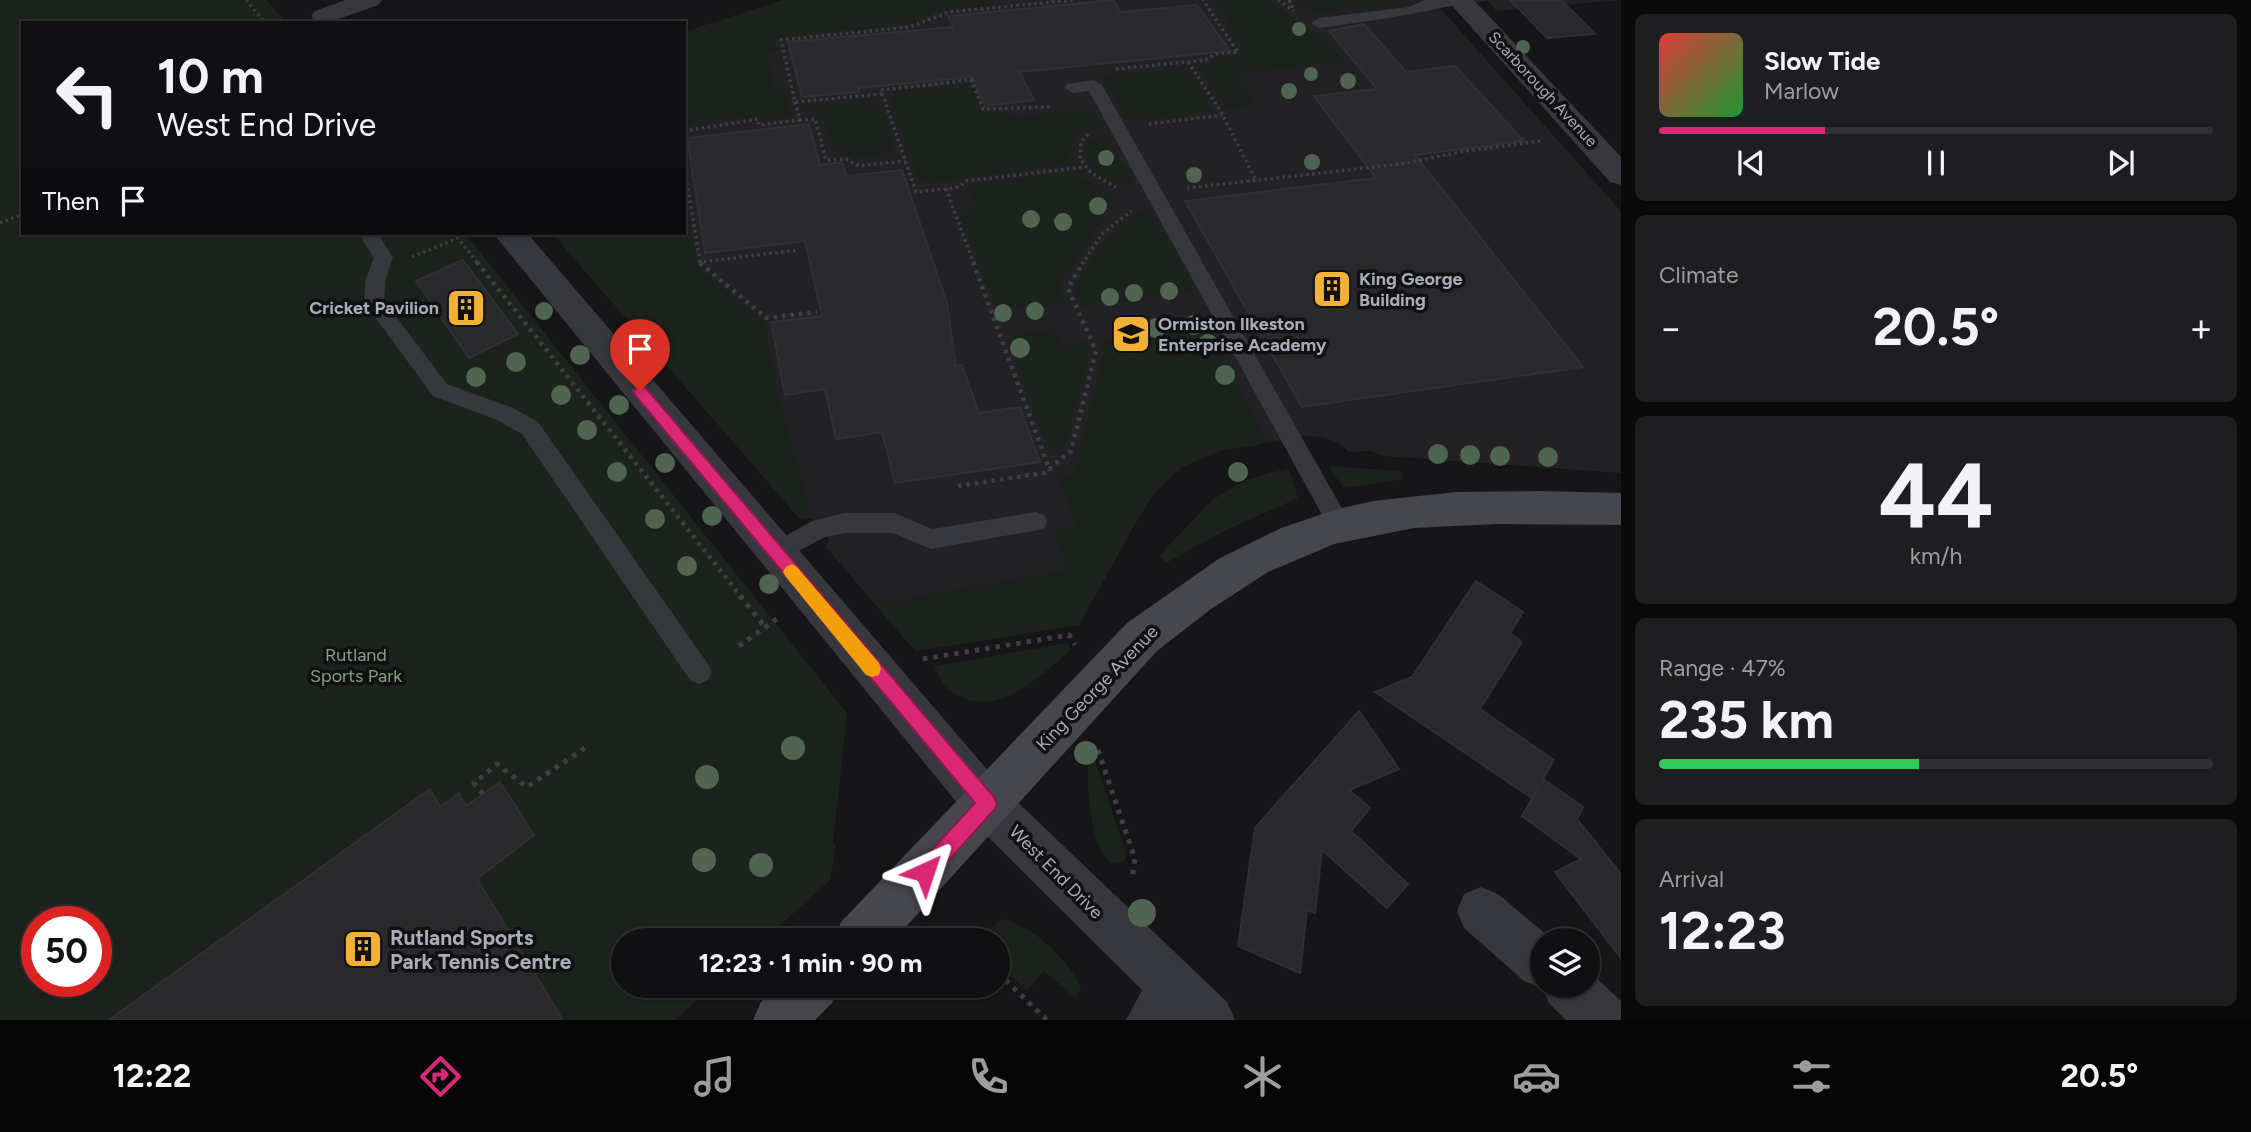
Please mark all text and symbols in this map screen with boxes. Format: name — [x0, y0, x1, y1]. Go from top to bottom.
street label: Scarborough Avenue — [1485, 27, 1602, 151]
text: Slow Tide — [1764, 45, 1880, 77]
text: 10 m — [157, 46, 264, 105]
icon: left — [42, 49, 133, 140]
text: Marlow — [1764, 77, 1839, 105]
text: West End Drive — [157, 106, 376, 144]
icon: previous — [1732, 144, 1770, 182]
icon: pause — [1917, 144, 1955, 182]
icon: next — [2102, 144, 2140, 182]
icon: arrive — [114, 182, 152, 220]
text: Then — [42, 185, 100, 217]
text: Climate — [1659, 261, 1738, 289]
building icon: King George Building — [1311, 268, 1353, 310]
place label: King George Building — [1359, 268, 1462, 311]
building icon: Cricket Pavilion — [445, 287, 487, 329]
text: 20.5° — [1873, 296, 1999, 358]
place label: Cricket Pavilion — [309, 297, 439, 319]
text: − — [1659, 305, 1683, 351]
text: + — [2189, 305, 2213, 351]
school or university icon: Ormiston Ilkeston Enterprise Academy — [1110, 313, 1152, 355]
place label: Ormiston Ilkeston Enterprise Academy — [1158, 313, 1327, 356]
pin — [610, 319, 670, 391]
icon: arrive — [621, 330, 659, 368]
text: 44 — [1878, 442, 1994, 551]
text: km/h — [1910, 542, 1962, 570]
street label: King George Avenue — [1031, 621, 1163, 755]
park label: Rutland Sports Park — [310, 644, 402, 687]
text: Range · 47% — [1659, 654, 1786, 682]
text: 235 km — [1659, 689, 1834, 751]
street label: West End Drive — [1005, 821, 1107, 923]
position arrow — [888, 835, 962, 909]
text: Arrival — [1659, 865, 1724, 893]
text: 12:23 — [1659, 900, 1786, 962]
speed limit sign: 50 — [21, 906, 112, 997]
place label: Rutland Sports Park Tennis Centre — [390, 925, 572, 974]
building icon: Rutland Sports Park Tennis Centre — [342, 928, 384, 970]
map controls — [1530, 928, 1600, 998]
button: layers — [1530, 928, 1600, 998]
text: 12:23 · 1 min · 90 m — [699, 947, 922, 979]
icon: directions — [416, 1052, 465, 1101]
icon: music — [690, 1052, 739, 1101]
icon: phone — [964, 1052, 1013, 1101]
icon: climate — [1238, 1052, 1287, 1101]
icon: car — [1512, 1052, 1561, 1101]
icon: filters — [1787, 1052, 1836, 1101]
text: 12:22 — [113, 1057, 191, 1095]
text: 20.5° — [2061, 1057, 2138, 1095]

